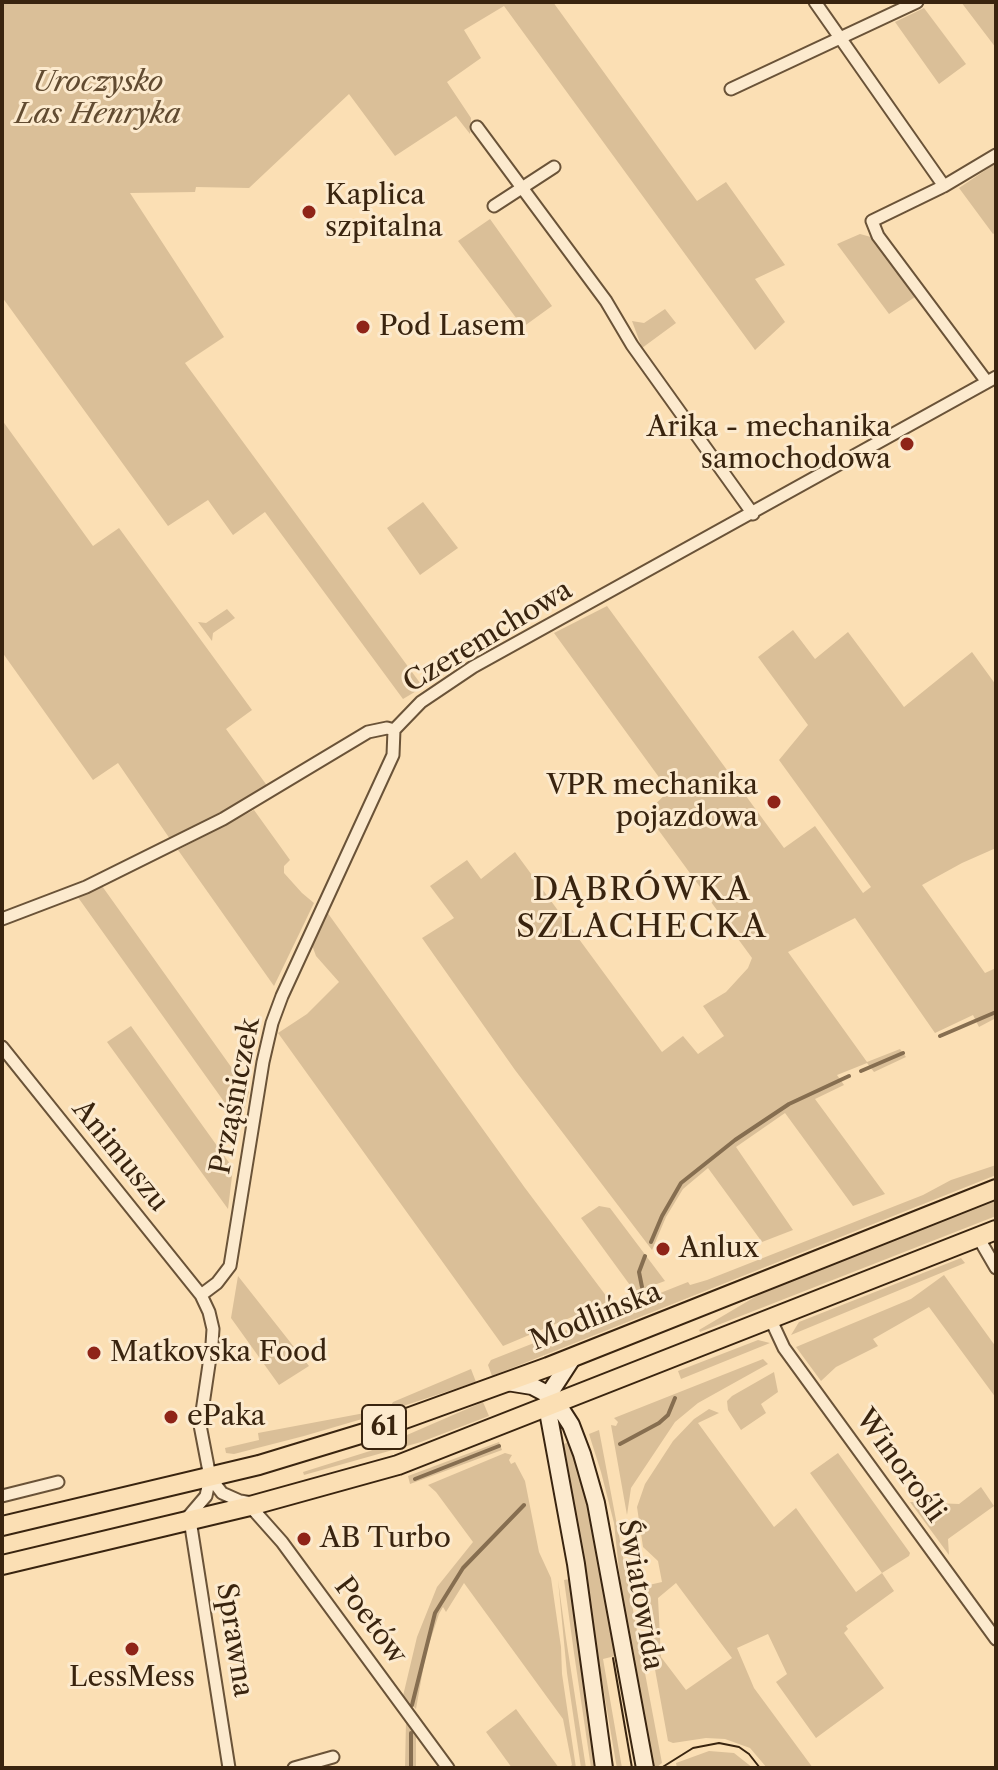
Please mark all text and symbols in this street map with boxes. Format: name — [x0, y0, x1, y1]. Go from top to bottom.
park label: Uroczysko Las Henryka — [15, 66, 181, 132]
place label: Kaplica szpitalna — [325, 179, 443, 245]
marker: Kaplica szpitalna — [300, 203, 318, 221]
place label: Pod Lasem — [379, 310, 526, 344]
marker: Pod Lasem — [354, 318, 372, 336]
place label: Arika - mechanika samochodowa — [647, 411, 891, 477]
marker: Arika - mechanika samochodowa — [898, 435, 916, 453]
street label: Czeremchowa — [398, 574, 578, 700]
place label: VPR mechanika pojazdowa — [546, 769, 758, 835]
marker: VPR mechanika pojazdowa — [765, 793, 783, 811]
district label: DĄBRÓWKA SZLACHECKA — [516, 872, 768, 947]
street label: Prząśniczek — [204, 1015, 268, 1177]
street label: Animuszu — [65, 1093, 175, 1219]
place label: Anlux — [679, 1232, 759, 1266]
marker: Anlux — [654, 1240, 672, 1258]
street label: Modlińska — [526, 1275, 666, 1359]
place label: Matkovska Food — [110, 1336, 327, 1370]
marker: Matkovska Food — [85, 1344, 103, 1362]
place label: ePaka — [187, 1400, 266, 1434]
street label: Winorośli — [848, 1403, 952, 1529]
road number: 61 — [362, 1405, 406, 1449]
marker: ePaka — [162, 1408, 180, 1426]
street label: Światowida — [610, 1517, 670, 1673]
place label: AB Turbo — [320, 1522, 451, 1556]
marker: AB Turbo — [295, 1530, 313, 1548]
street label: Poetów — [326, 1571, 414, 1671]
street label: Sprawna — [208, 1581, 260, 1699]
marker: LessMess — [123, 1640, 141, 1658]
place label: LessMess — [69, 1661, 195, 1695]

